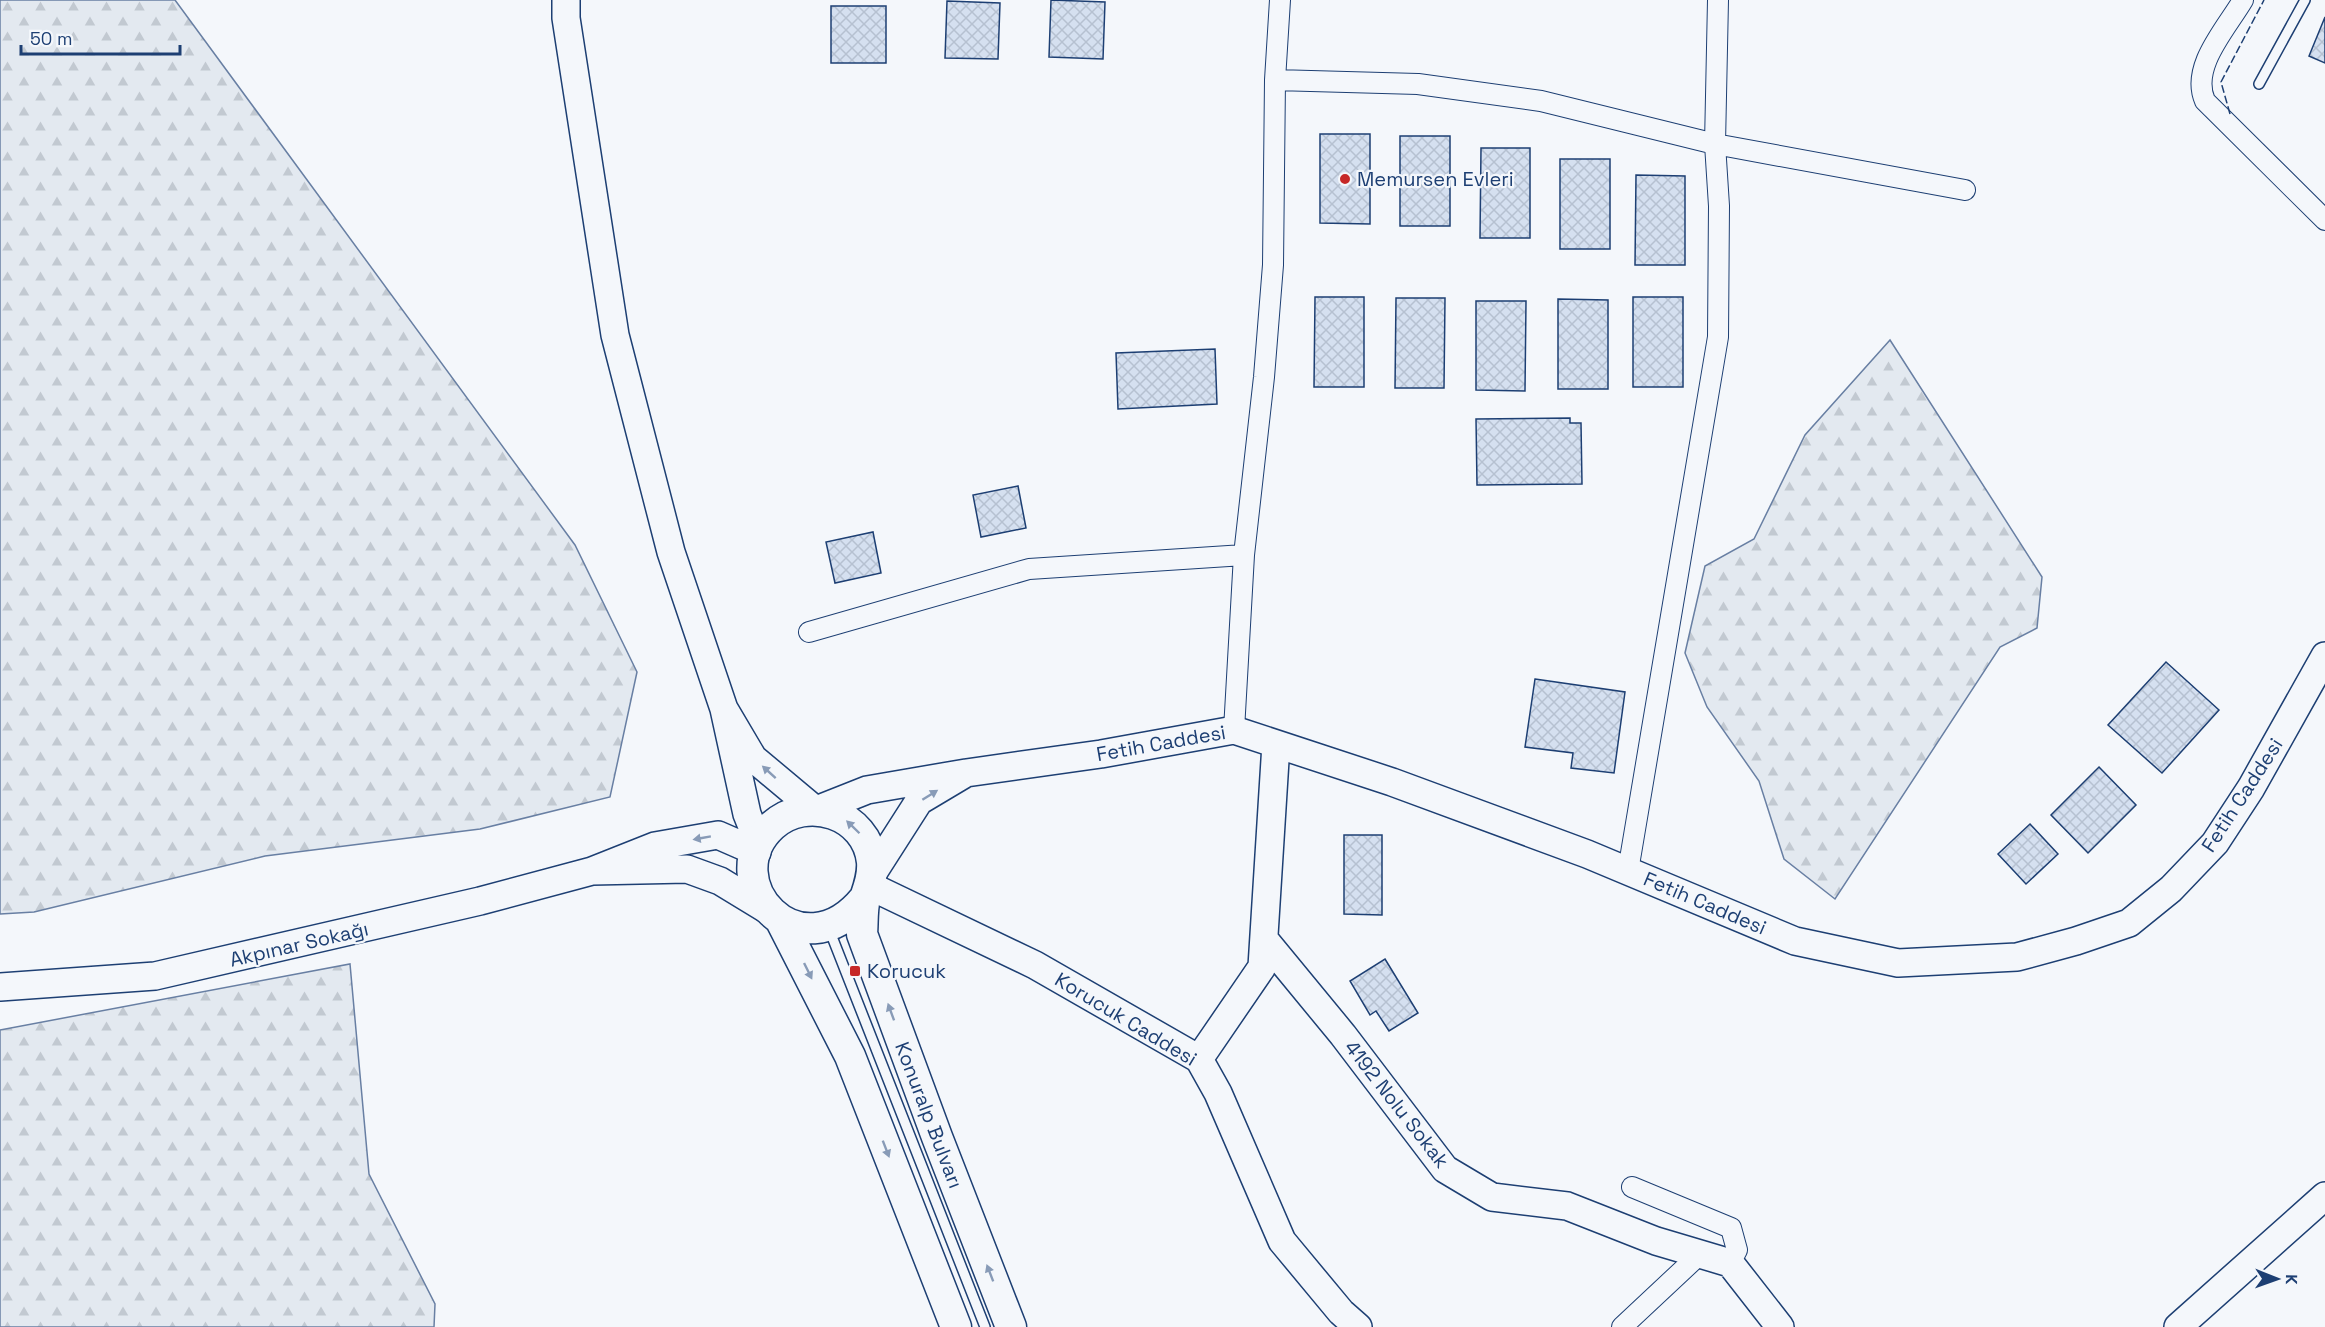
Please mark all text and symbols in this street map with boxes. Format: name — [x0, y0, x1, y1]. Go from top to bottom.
scale bar — [21, 18, 180, 56]
text: 50 m — [30, 27, 72, 50]
place label: Memursen Evleri — [1357, 166, 1514, 192]
marker: Memursen Evleri — [1338, 172, 1352, 186]
street label: Fetih Caddesi — [1094, 719, 1228, 767]
street label: Fetih Caddesi — [2195, 733, 2289, 857]
one-way arrow — [762, 766, 777, 779]
one-way arrow — [922, 790, 938, 801]
one-way arrow — [846, 820, 861, 834]
one-way arrow — [692, 834, 711, 843]
street label: Fetih Caddesi — [1640, 865, 1770, 941]
street label: Akpınar Sokağı — [227, 915, 371, 973]
place label: Korucuk — [867, 958, 946, 984]
one-way arrow — [803, 962, 812, 979]
marker: Korucuk — [848, 964, 862, 978]
street label: Korucuk Caddesi — [1050, 966, 1202, 1072]
one-way arrow — [885, 1002, 895, 1020]
street label: 4192 Nolu Sokak — [1339, 1035, 1455, 1173]
street label: Konuralp Bulvarı — [889, 1038, 969, 1192]
one-way arrow — [882, 1140, 892, 1158]
north arrow — [2247, 1249, 2307, 1309]
one-way arrow — [984, 1263, 994, 1281]
text: K — [2281, 1274, 2302, 1284]

